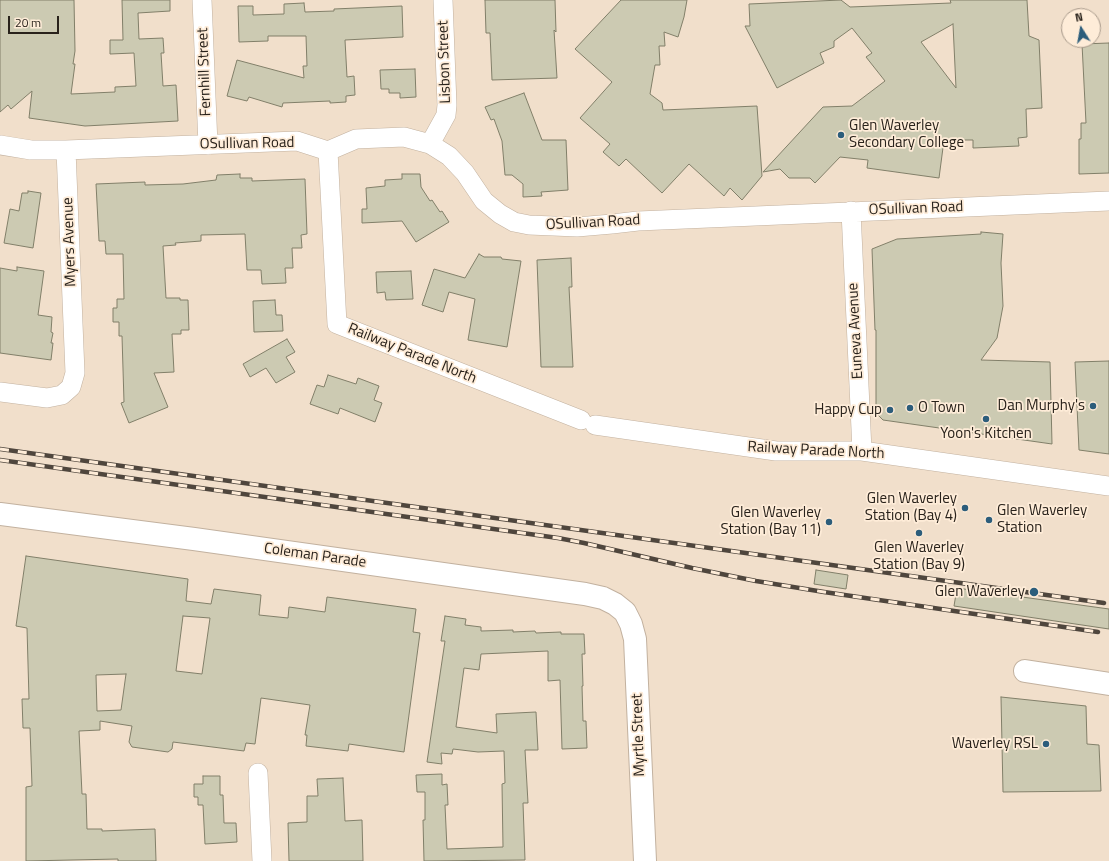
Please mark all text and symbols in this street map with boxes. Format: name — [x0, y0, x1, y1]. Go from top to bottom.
scale bar — [10, 8, 61, 34]
north arrow — [1061, 8, 1101, 48]
text: N — [1074, 9, 1084, 26]
text: 20 m — [15, 13, 41, 32]
street label: Lisbon Street — [435, 20, 455, 104]
street label: Fernhill Street — [194, 27, 216, 117]
place label: Glen Waverley Secondary College — [849, 117, 964, 152]
marker: Glen Waverley Secondary College — [836, 130, 846, 140]
street label: OSullivan Road — [200, 134, 294, 154]
street label: Myers Avenue — [59, 197, 81, 287]
street label: OSullivan Road — [868, 198, 964, 220]
street label: OSullivan Road — [545, 212, 641, 234]
street label: Euneva Avenue — [844, 282, 868, 380]
street label: Railway Parade North — [345, 320, 479, 388]
place label: Dan Murphy's — [998, 397, 1085, 415]
place label: O Town — [918, 399, 965, 417]
place label: Happy Cup — [814, 401, 882, 419]
marker: Dan Murphy's — [1088, 401, 1098, 411]
marker: O Town — [905, 403, 915, 413]
marker: Happy Cup — [885, 405, 895, 415]
marker: Yoon's Kitchen — [981, 414, 991, 424]
place label: Yoon's Kitchen — [940, 425, 1032, 443]
street label: Railway Parade North — [747, 438, 885, 464]
place label: Glen Waverley Station (Bay 4) — [865, 490, 957, 525]
place label: Glen Waverley Station — [997, 502, 1087, 537]
marker: Glen Waverley Station (Bay 4) — [960, 503, 970, 513]
place label: Glen Waverley Station (Bay 11) — [720, 504, 821, 539]
marker: Glen Waverley Station — [984, 515, 994, 525]
marker: Glen Waverley Station (Bay 11) — [824, 517, 834, 527]
marker: Glen Waverley Station (Bay 9) — [914, 528, 924, 538]
place label: Glen Waverley Station (Bay 9) — [873, 539, 965, 574]
street label: Coleman Parade — [263, 540, 367, 572]
place label: Glen Waverley — [935, 583, 1025, 601]
marker: Glen Waverley — [1028, 586, 1040, 598]
street label: Myrtle Street — [629, 693, 649, 777]
place label: Waverley RSL — [952, 735, 1038, 753]
marker: Waverley RSL — [1041, 739, 1051, 749]

